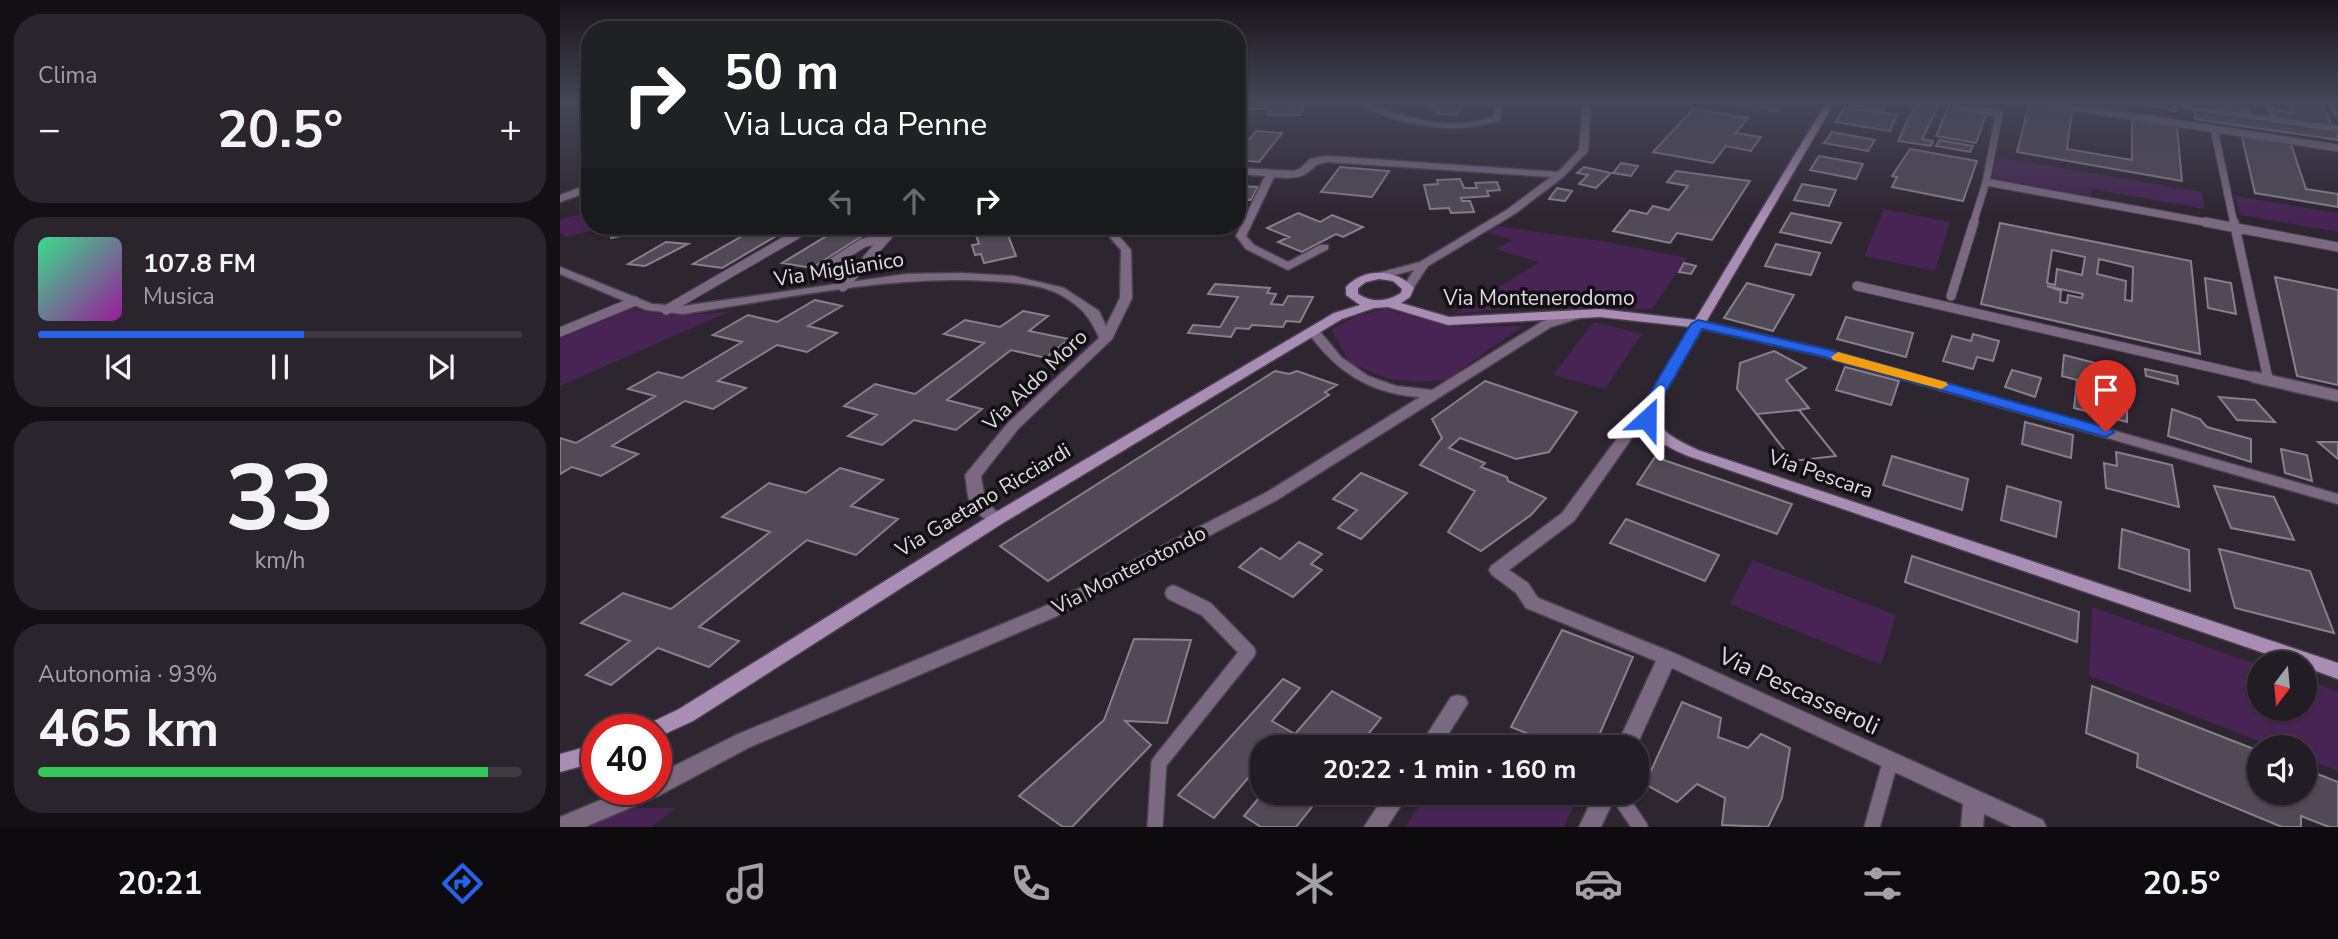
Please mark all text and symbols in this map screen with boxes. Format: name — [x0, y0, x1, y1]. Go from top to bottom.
text: 50 m — [724, 39, 839, 106]
icon: right — [609, 49, 700, 140]
text: Clima — [38, 60, 98, 91]
text: 20.5° — [217, 94, 343, 165]
text: Via Luca da Penne — [724, 103, 987, 146]
text: − — [38, 104, 61, 155]
text: + — [499, 104, 522, 155]
icon: left — [822, 182, 860, 220]
icon: ahead — [895, 182, 933, 220]
icon: right — [968, 182, 1006, 220]
street label: Via Miglianico — [771, 245, 906, 293]
text: 107.8 FM — [143, 246, 256, 281]
text: Musica — [143, 281, 215, 312]
street label: Via Montenerodomo — [1442, 284, 1635, 312]
street label: Via Aldo Moro — [976, 323, 1093, 438]
icon: previous — [100, 348, 138, 386]
icon: pause — [261, 348, 299, 386]
icon: next — [422, 348, 460, 386]
pin — [2076, 360, 2136, 432]
icon: arrive — [2087, 371, 2125, 409]
position arrow — [1610, 382, 1684, 456]
text: 33 — [225, 437, 335, 561]
street label: Via Gaetano Ricciardi — [889, 437, 1076, 564]
street label: Via Pescara — [1764, 443, 1877, 505]
street label: Via Monterotondo — [1046, 519, 1211, 621]
text: km/h — [255, 545, 305, 576]
street label: Via Pescasseroli — [1712, 639, 1885, 742]
north arrow — [2247, 651, 2317, 721]
map controls — [2247, 651, 2317, 805]
text: Autonomia · 93% — [38, 659, 218, 690]
text: 465 km — [38, 693, 219, 764]
speed limit sign: 40 — [581, 714, 672, 805]
button: sound — [2247, 735, 2317, 805]
text: 20:22 · 1 min · 160 m — [1323, 752, 1576, 787]
icon: directions — [438, 859, 487, 908]
icon: music — [722, 859, 771, 908]
icon: phone — [1006, 859, 1055, 908]
icon: climate — [1290, 859, 1339, 908]
icon: car — [1574, 859, 1623, 908]
icon: filters — [1858, 859, 1907, 908]
text: 20:21 — [118, 862, 202, 905]
text: 20.5° — [2143, 862, 2220, 905]

